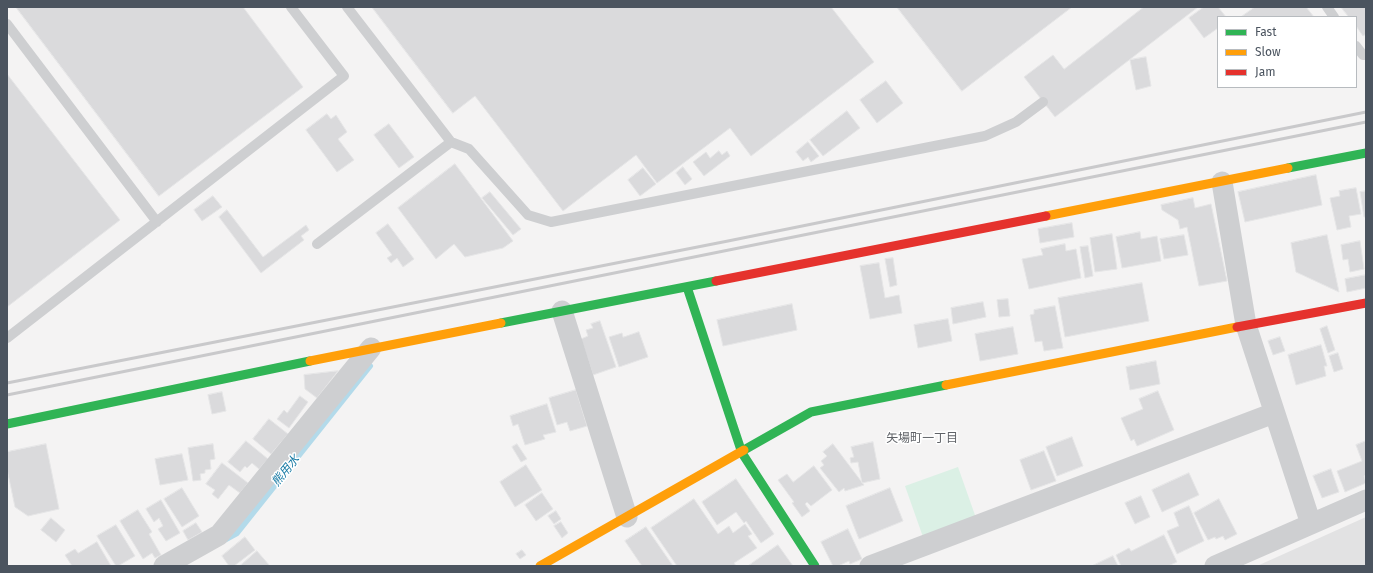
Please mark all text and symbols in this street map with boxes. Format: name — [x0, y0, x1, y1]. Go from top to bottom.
legend — [1217, 16, 1357, 88]
text: Fast — [1255, 25, 1277, 39]
text: Slow — [1255, 45, 1281, 59]
text: Jam — [1255, 65, 1275, 79]
district label: 矢場町一丁目 — [886, 432, 958, 446]
water label: 熊用水 — [269, 452, 303, 490]

